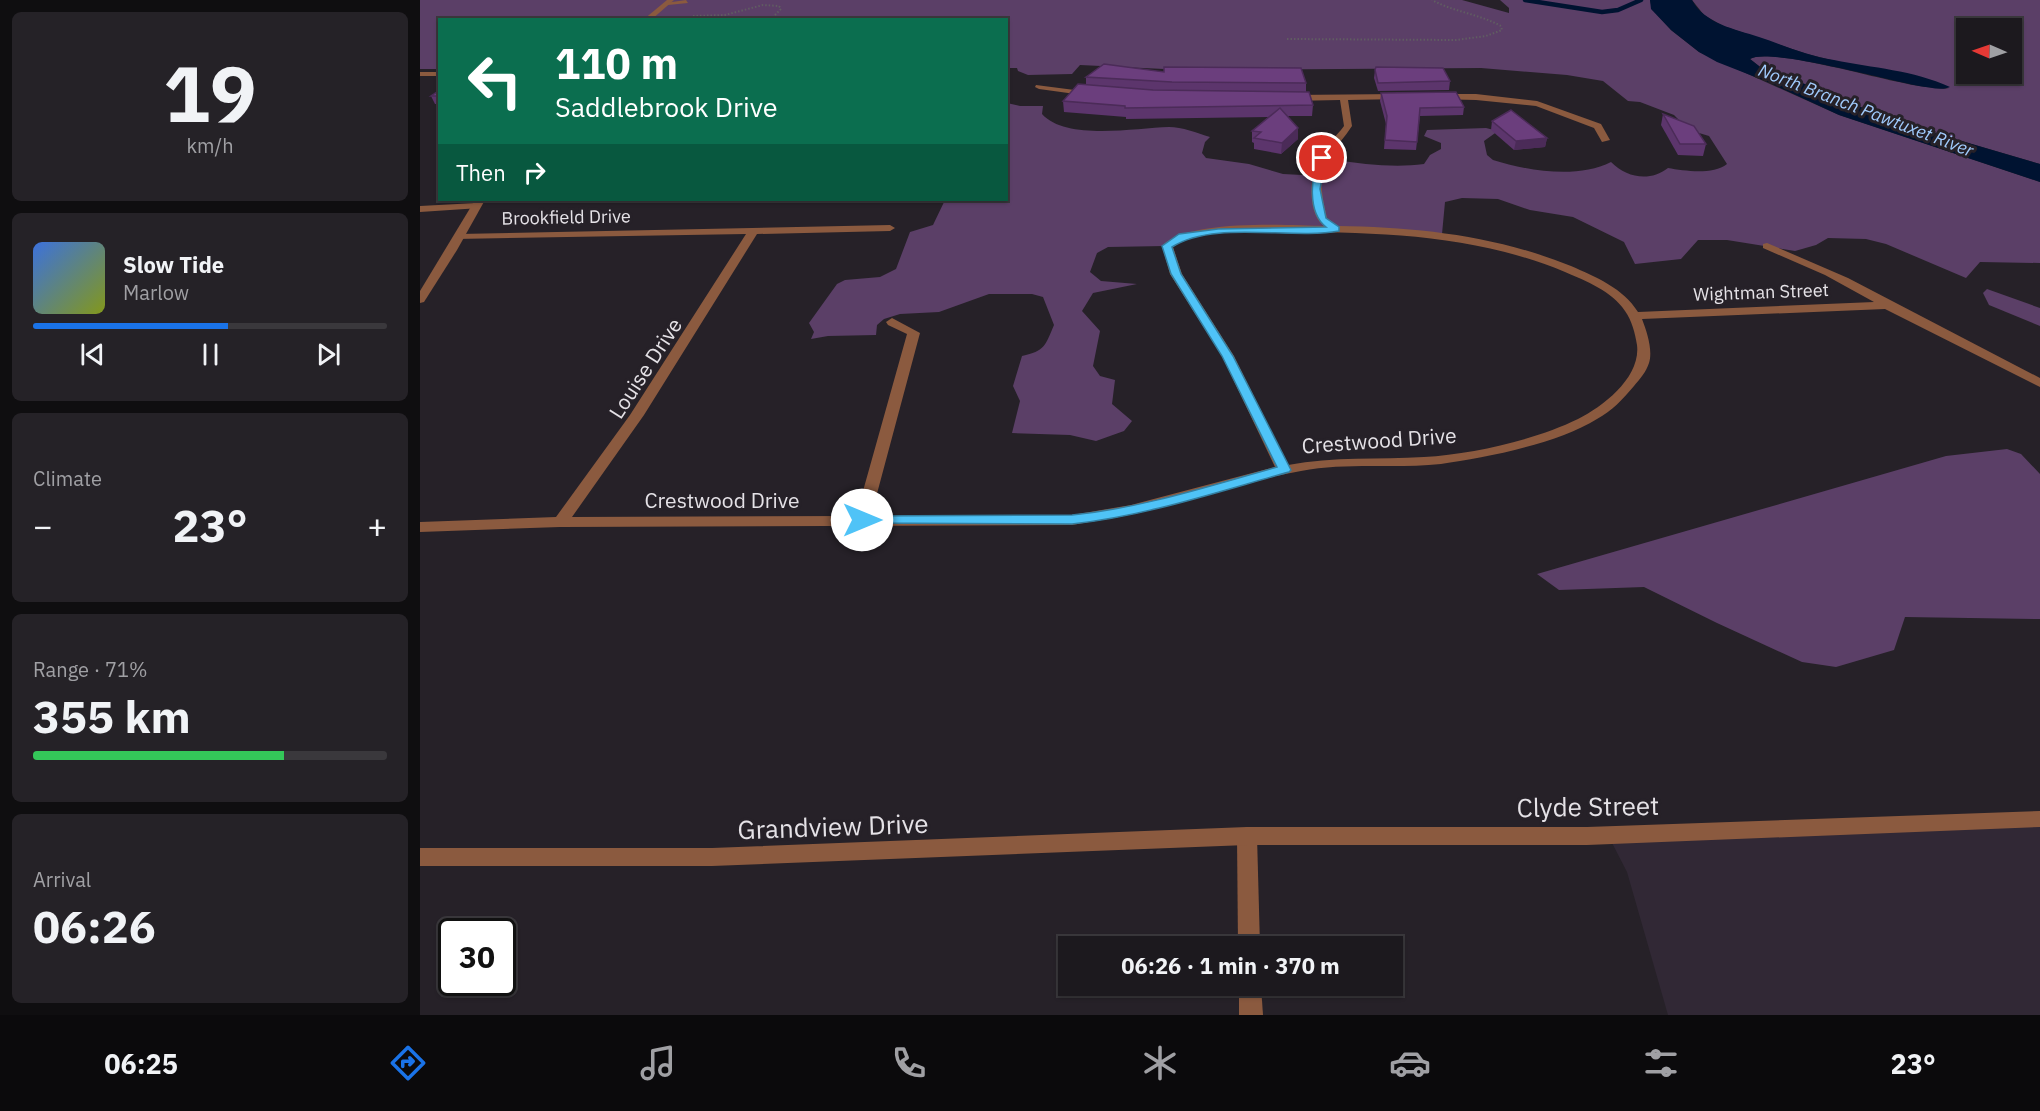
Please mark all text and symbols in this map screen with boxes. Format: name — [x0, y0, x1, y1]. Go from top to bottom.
north arrow — [1956, 18, 2022, 84]
map controls — [1956, 18, 2022, 84]
text: 110 m — [555, 36, 678, 91]
text: 19 — [163, 42, 257, 143]
icon: left — [456, 42, 534, 120]
water label: North Branch Pawtuxet River — [1755, 58, 1977, 162]
text: Saddlebrook Drive — [555, 89, 778, 124]
text: km/h — [186, 132, 234, 159]
pin — [1296, 132, 1347, 183]
icon: arrive — [1305, 141, 1338, 174]
icon: right — [518, 156, 551, 189]
text: Then — [456, 158, 506, 187]
street label: Brookfield Drive — [501, 204, 631, 230]
text: Slow Tide — [123, 250, 224, 279]
street label: Wightman Street — [1693, 278, 1829, 306]
text: Marlow — [123, 279, 189, 306]
street label: Louise Drive — [602, 312, 688, 424]
icon: previous — [76, 338, 109, 371]
icon: pause — [194, 338, 227, 371]
icon: next — [312, 338, 345, 371]
street label: Crestwood Drive — [1301, 421, 1457, 459]
text: Climate — [33, 465, 102, 492]
street label: Crestwood Drive — [644, 486, 800, 514]
position arrow — [830, 488, 894, 552]
text: 23° — [172, 496, 248, 554]
text: − — [33, 504, 53, 547]
text: + — [367, 504, 387, 547]
text: Range · 71% — [33, 656, 148, 683]
text: 355 km — [33, 687, 191, 745]
street label: Clyde Street — [1516, 788, 1660, 824]
street label: Grandview Drive — [737, 806, 929, 846]
text: Arrival — [33, 866, 91, 893]
text: 06:26 — [33, 897, 156, 955]
speed limit sign: 30 — [438, 918, 516, 996]
text: 06:26 · 1 min · 370 m — [1121, 951, 1340, 980]
icon: directions — [387, 1042, 429, 1084]
icon: music — [637, 1042, 679, 1084]
icon: phone — [888, 1042, 930, 1084]
icon: climate — [1139, 1042, 1181, 1084]
icon: car — [1389, 1042, 1431, 1084]
icon: filters — [1640, 1042, 1682, 1084]
text: 06:25 — [104, 1046, 178, 1081]
text: 23° — [1891, 1046, 1936, 1081]

